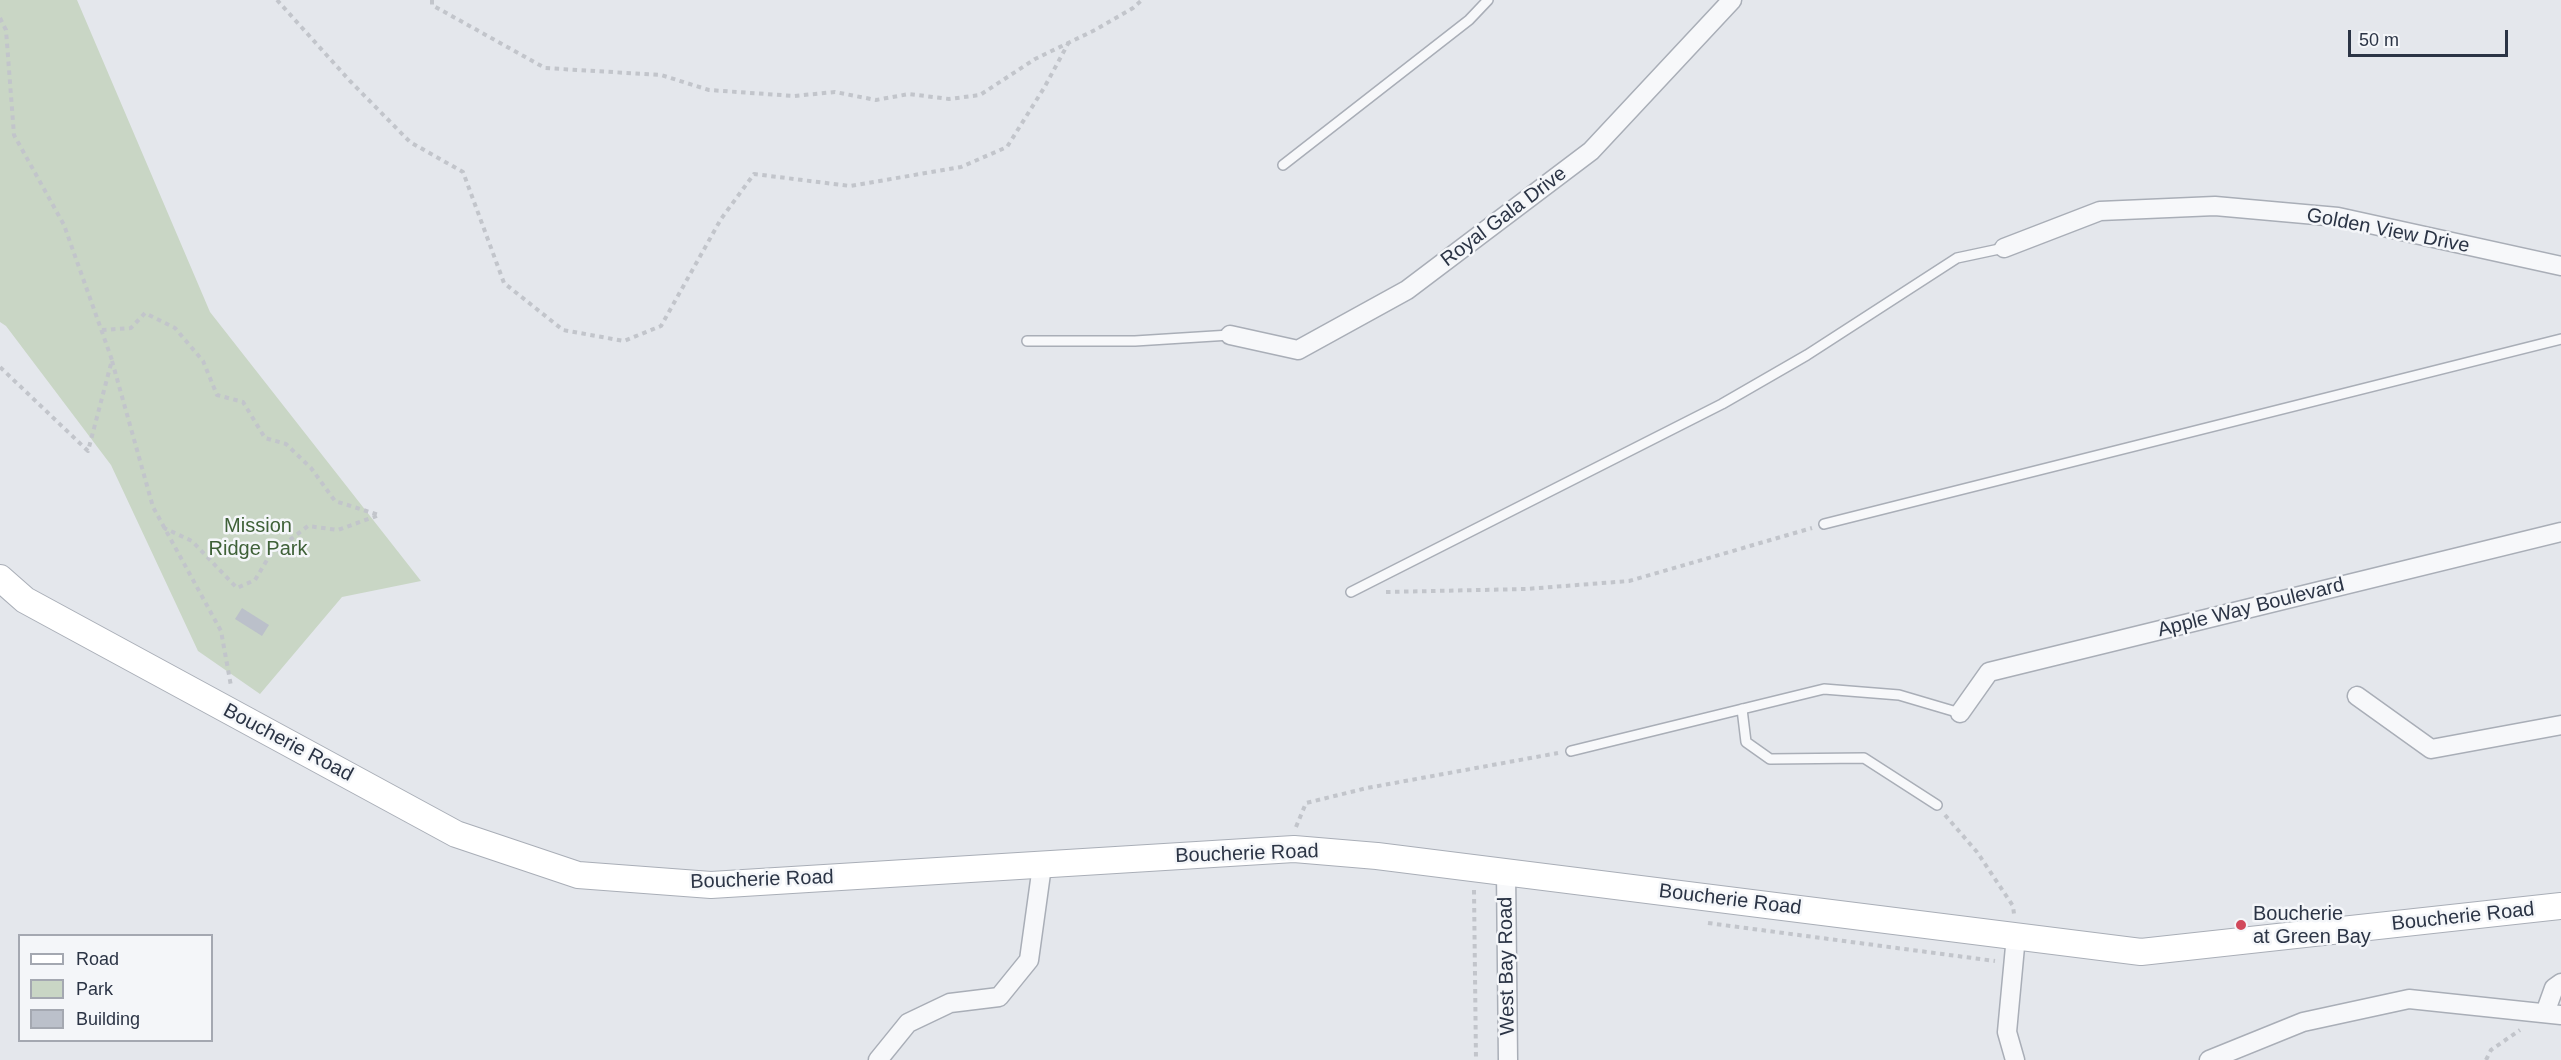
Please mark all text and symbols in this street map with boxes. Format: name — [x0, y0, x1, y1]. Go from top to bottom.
scale bar — [2351, 18, 2512, 56]
text: 50 m — [2359, 30, 2399, 50]
street label: Royal Gala Drive — [1436, 162, 1572, 272]
street label: Golden View Drive — [2305, 203, 2471, 259]
park label: Mission Ridge Park — [209, 514, 307, 561]
street label: Apple Way Boulevard — [2155, 573, 2347, 643]
street label: Boucherie Road — [219, 699, 357, 787]
street label: Boucherie Road — [1175, 840, 1319, 868]
street label: Boucherie Road — [690, 866, 834, 894]
street label: Boucherie Road — [1657, 879, 1803, 921]
street label: West Bay Road — [1494, 897, 1520, 1035]
street label: Boucherie Road — [2390, 898, 2536, 936]
place label: Boucherie at Green Bay — [2253, 902, 2371, 949]
marker: Boucherie at Green Bay — [2234, 918, 2248, 932]
legend — [18, 934, 213, 1042]
text: Road — [76, 949, 119, 969]
text: Park — [76, 979, 113, 999]
text: Building — [76, 1009, 140, 1029]

